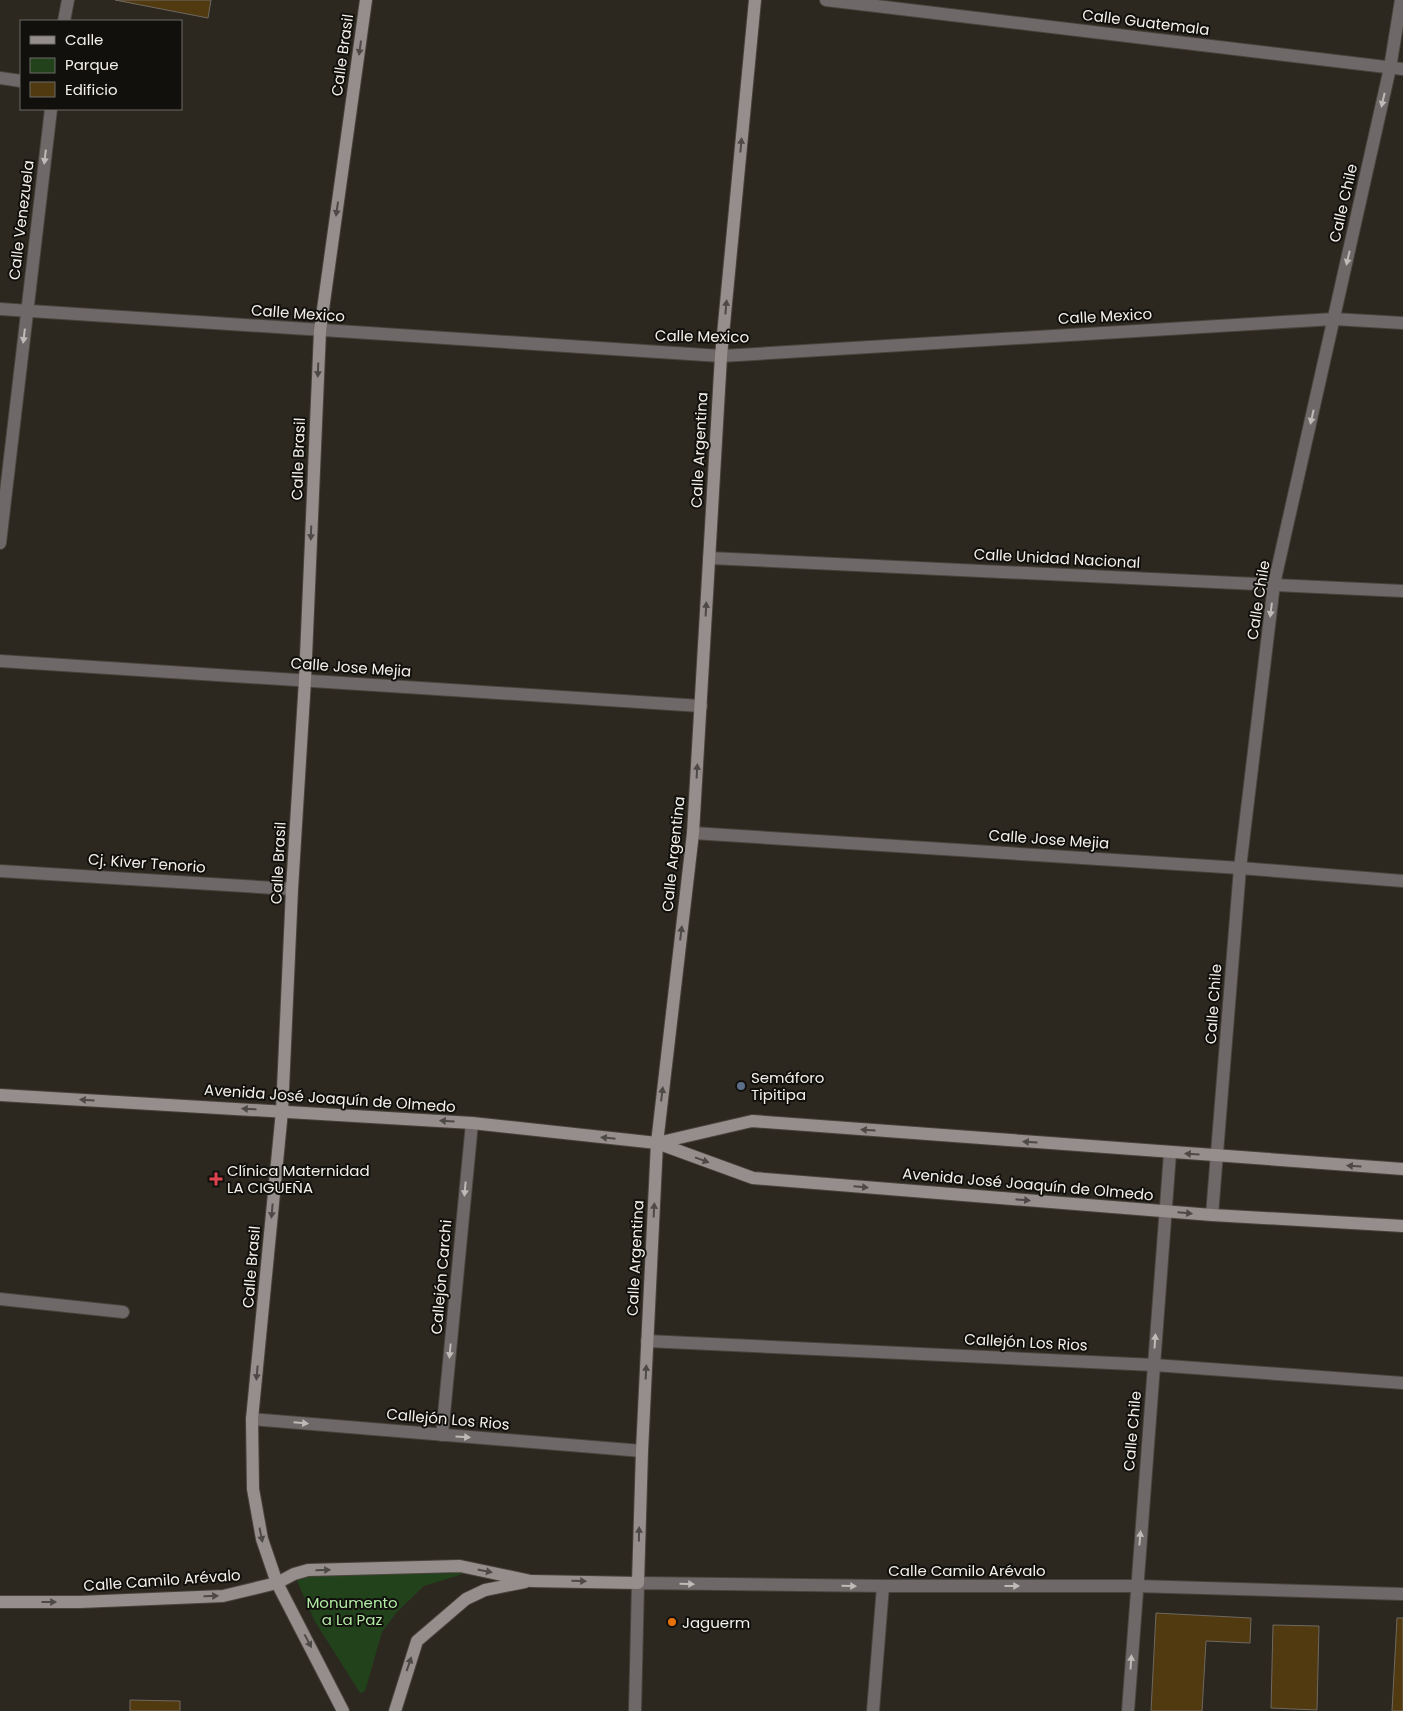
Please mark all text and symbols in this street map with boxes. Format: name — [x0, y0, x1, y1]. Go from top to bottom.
street label: Calle Guatemala — [1081, 4, 1211, 40]
street label: Calle Brasil — [326, 13, 358, 97]
legend — [20, 20, 182, 110]
text: Calle — [65, 29, 103, 50]
one-way arrow — [355, 41, 363, 57]
text: Parque — [65, 54, 118, 75]
text: Edificio — [65, 79, 118, 100]
one-way arrow — [1379, 92, 1387, 107]
one-way arrow — [737, 137, 745, 153]
one-way arrow — [41, 149, 49, 165]
street label: Calle Venezuela — [3, 159, 39, 281]
street label: Calle Chile — [1324, 162, 1362, 244]
one-way arrow — [333, 202, 341, 218]
one-way arrow — [1343, 251, 1351, 267]
street label: Calle Mexico — [250, 299, 346, 327]
one-way arrow — [722, 299, 730, 315]
street label: Calle Mexico — [1057, 303, 1153, 329]
street label: Calle Mexico — [655, 325, 749, 347]
one-way arrow — [20, 328, 28, 344]
one-way arrow — [314, 363, 322, 379]
street label: Calle Argentina — [685, 392, 713, 508]
one-way arrow — [1308, 409, 1316, 424]
street label: Calle Brasil — [286, 417, 310, 501]
one-way arrow — [307, 525, 315, 541]
street label: Calle Unidad Nacional — [973, 543, 1141, 573]
street label: Calle Chile — [1241, 559, 1275, 641]
one-way arrow — [703, 601, 711, 617]
one-way arrow — [1267, 602, 1275, 618]
street label: Calle Jose Mejia — [290, 652, 412, 682]
one-way arrow — [693, 763, 701, 779]
street label: Calle Argentina — [656, 795, 690, 913]
street label: Calle Brasil — [265, 821, 291, 905]
street label: Calle Jose Mejia — [988, 824, 1110, 854]
street label: Cj. Kiver Tenorio — [87, 848, 207, 878]
one-way arrow — [677, 925, 685, 941]
street label: Calle Chile — [1200, 963, 1226, 1045]
place label: Semáforo Tipitipa — [751, 1067, 824, 1105]
street label: Avenida José Joaquín de Olmedo — [203, 1079, 457, 1117]
marker: Semáforo Tipitipa — [735, 1080, 747, 1092]
one-way arrow — [658, 1086, 666, 1102]
one-way arrow — [79, 1096, 95, 1104]
one-way arrow — [241, 1104, 257, 1112]
one-way arrow — [438, 1117, 454, 1125]
one-way arrow — [860, 1126, 876, 1134]
one-way arrow — [600, 1134, 616, 1142]
one-way arrow — [1022, 1138, 1038, 1146]
one-way arrow — [1184, 1150, 1200, 1158]
one-way arrow — [695, 1157, 710, 1164]
place label: Clínica Maternidad LA CIGUEÑA — [227, 1160, 370, 1198]
one-way arrow — [1346, 1161, 1362, 1169]
street label: Avenida José Joaquín de Olmedo — [901, 1163, 1155, 1205]
marker: Clínica Maternidad LA CIGUEÑA — [209, 1172, 223, 1186]
one-way arrow — [461, 1181, 469, 1197]
one-way arrow — [854, 1183, 870, 1191]
one-way arrow — [1016, 1196, 1032, 1204]
street label: Calle Argentina — [621, 1200, 649, 1316]
one-way arrow — [650, 1202, 658, 1218]
one-way arrow — [268, 1204, 276, 1220]
one-way arrow — [1178, 1209, 1194, 1217]
street label: Callejón Carchi — [426, 1219, 456, 1335]
street label: Calle Brasil — [237, 1225, 265, 1309]
street label: Callejón Los Rios — [964, 1328, 1088, 1356]
one-way arrow — [1152, 1332, 1160, 1348]
one-way arrow — [446, 1343, 454, 1359]
one-way arrow — [642, 1364, 650, 1380]
one-way arrow — [252, 1365, 260, 1381]
street label: Calle Chile — [1118, 1390, 1146, 1472]
street label: Callejón Los Rios — [386, 1403, 511, 1435]
one-way arrow — [293, 1419, 309, 1427]
one-way arrow — [455, 1433, 471, 1441]
one-way arrow — [636, 1526, 644, 1542]
one-way arrow — [258, 1527, 266, 1543]
one-way arrow — [1136, 1529, 1144, 1545]
street label: Calle Camilo Arévalo — [888, 1560, 1046, 1581]
street label: Calle Camilo Arévalo — [83, 1564, 241, 1596]
one-way arrow — [315, 1566, 331, 1574]
one-way arrow — [477, 1568, 493, 1576]
one-way arrow — [572, 1577, 588, 1585]
one-way arrow — [679, 1581, 695, 1589]
one-way arrow — [842, 1582, 858, 1590]
one-way arrow — [1004, 1582, 1020, 1590]
one-way arrow — [203, 1592, 219, 1600]
park label: Monumento a La Paz — [306, 1592, 398, 1630]
one-way arrow — [41, 1598, 57, 1606]
place label: Jaguerm — [682, 1612, 750, 1633]
marker: Jaguerm — [666, 1616, 678, 1628]
one-way arrow — [304, 1634, 312, 1648]
one-way arrow — [1127, 1654, 1135, 1670]
one-way arrow — [406, 1657, 413, 1672]

